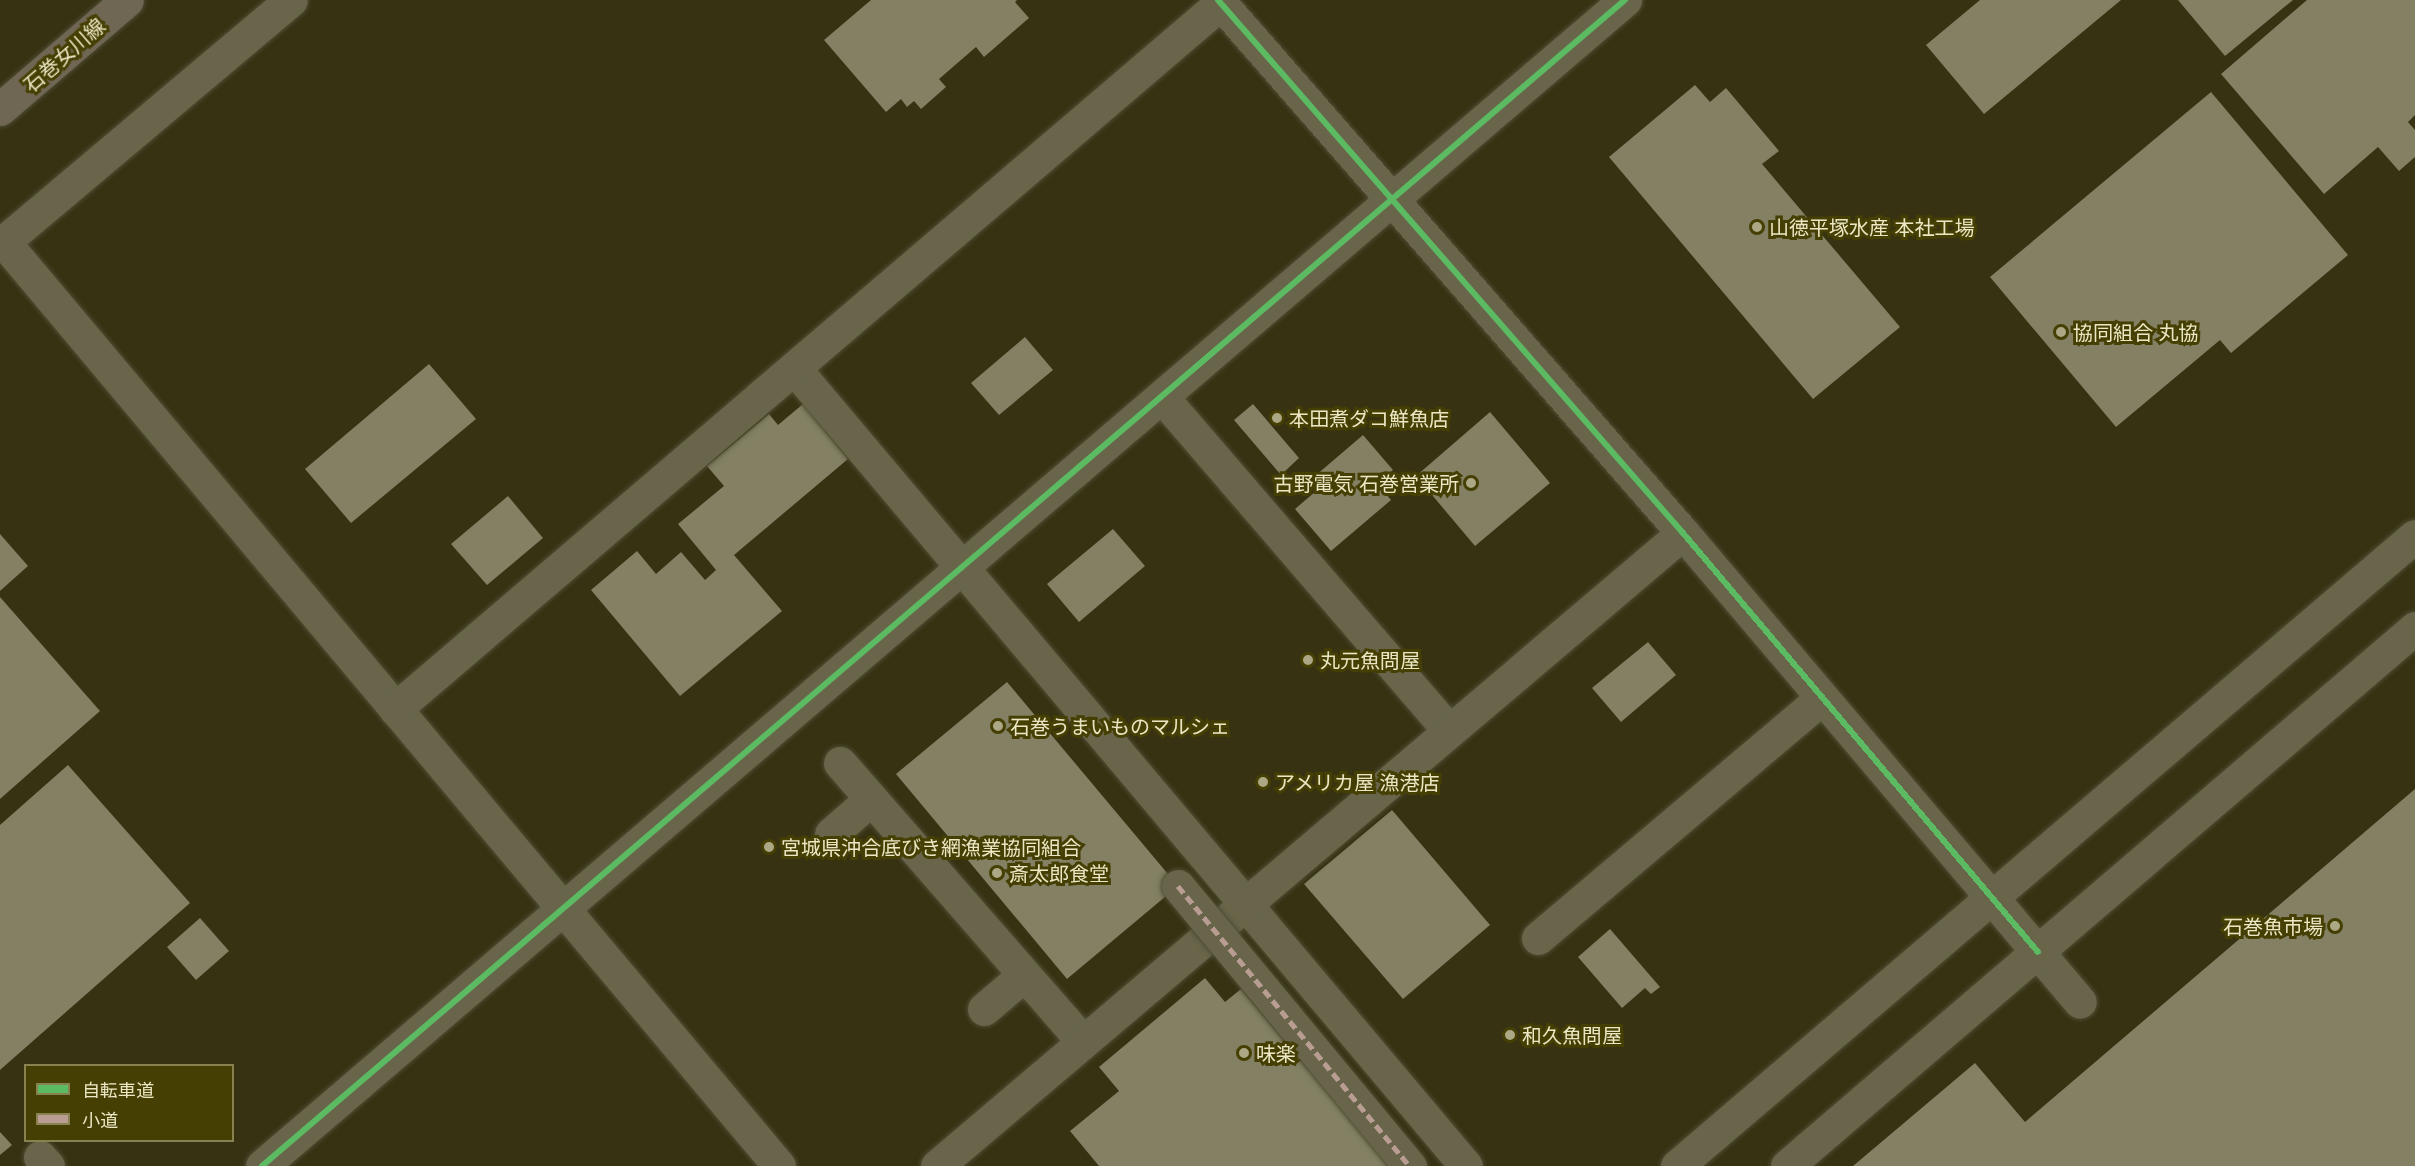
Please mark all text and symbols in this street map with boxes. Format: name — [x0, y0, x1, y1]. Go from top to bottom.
street label: 石巻女川線 — [18, 13, 110, 97]
place label: 山徳平塚水産 本社工場 — [1769, 215, 1974, 239]
marker: 山徳平塚水産 本社工場 — [1750, 220, 1764, 234]
place label: 協同組合 丸協 — [2073, 320, 2198, 344]
marker: 協同組合 丸協 — [2054, 325, 2068, 339]
place label: 本田煮ダコ鮮魚店 — [1289, 406, 1449, 430]
marker: 本田煮ダコ鮮魚店 — [1270, 411, 1284, 425]
place label: 古野電気 石巻営業所 — [1274, 471, 1459, 495]
marker: 古野電気 石巻営業所 — [1464, 476, 1478, 490]
place label: 丸元魚問屋 — [1320, 648, 1420, 672]
marker: 丸元魚問屋 — [1301, 653, 1315, 667]
place label: 石巻うまいものマルシェ — [1010, 714, 1230, 738]
marker: 石巻うまいものマルシェ — [991, 719, 1005, 733]
place label: アメリカ屋 漁港店 — [1275, 770, 1440, 794]
marker: アメリカ屋 漁港店 — [1256, 775, 1270, 789]
place label: 宮城県沖合底びき網漁業協同組合 — [781, 835, 1081, 859]
marker: 宮城県沖合底びき網漁業協同組合 — [762, 840, 776, 854]
place label: 斎太郎食堂 — [1009, 861, 1109, 885]
marker: 斎太郎食堂 — [990, 866, 1004, 880]
place label: 石巻魚市場 — [2223, 914, 2323, 938]
marker: 石巻魚市場 — [2328, 919, 2342, 933]
place label: 和久魚問屋 — [1522, 1023, 1622, 1047]
marker: 和久魚問屋 — [1503, 1028, 1517, 1042]
place label: 味楽 — [1256, 1041, 1296, 1065]
marker: 味楽 — [1237, 1046, 1251, 1060]
legend — [24, 1064, 234, 1142]
text: 自転車道 — [82, 1079, 154, 1102]
text: 小道 — [82, 1109, 118, 1132]

